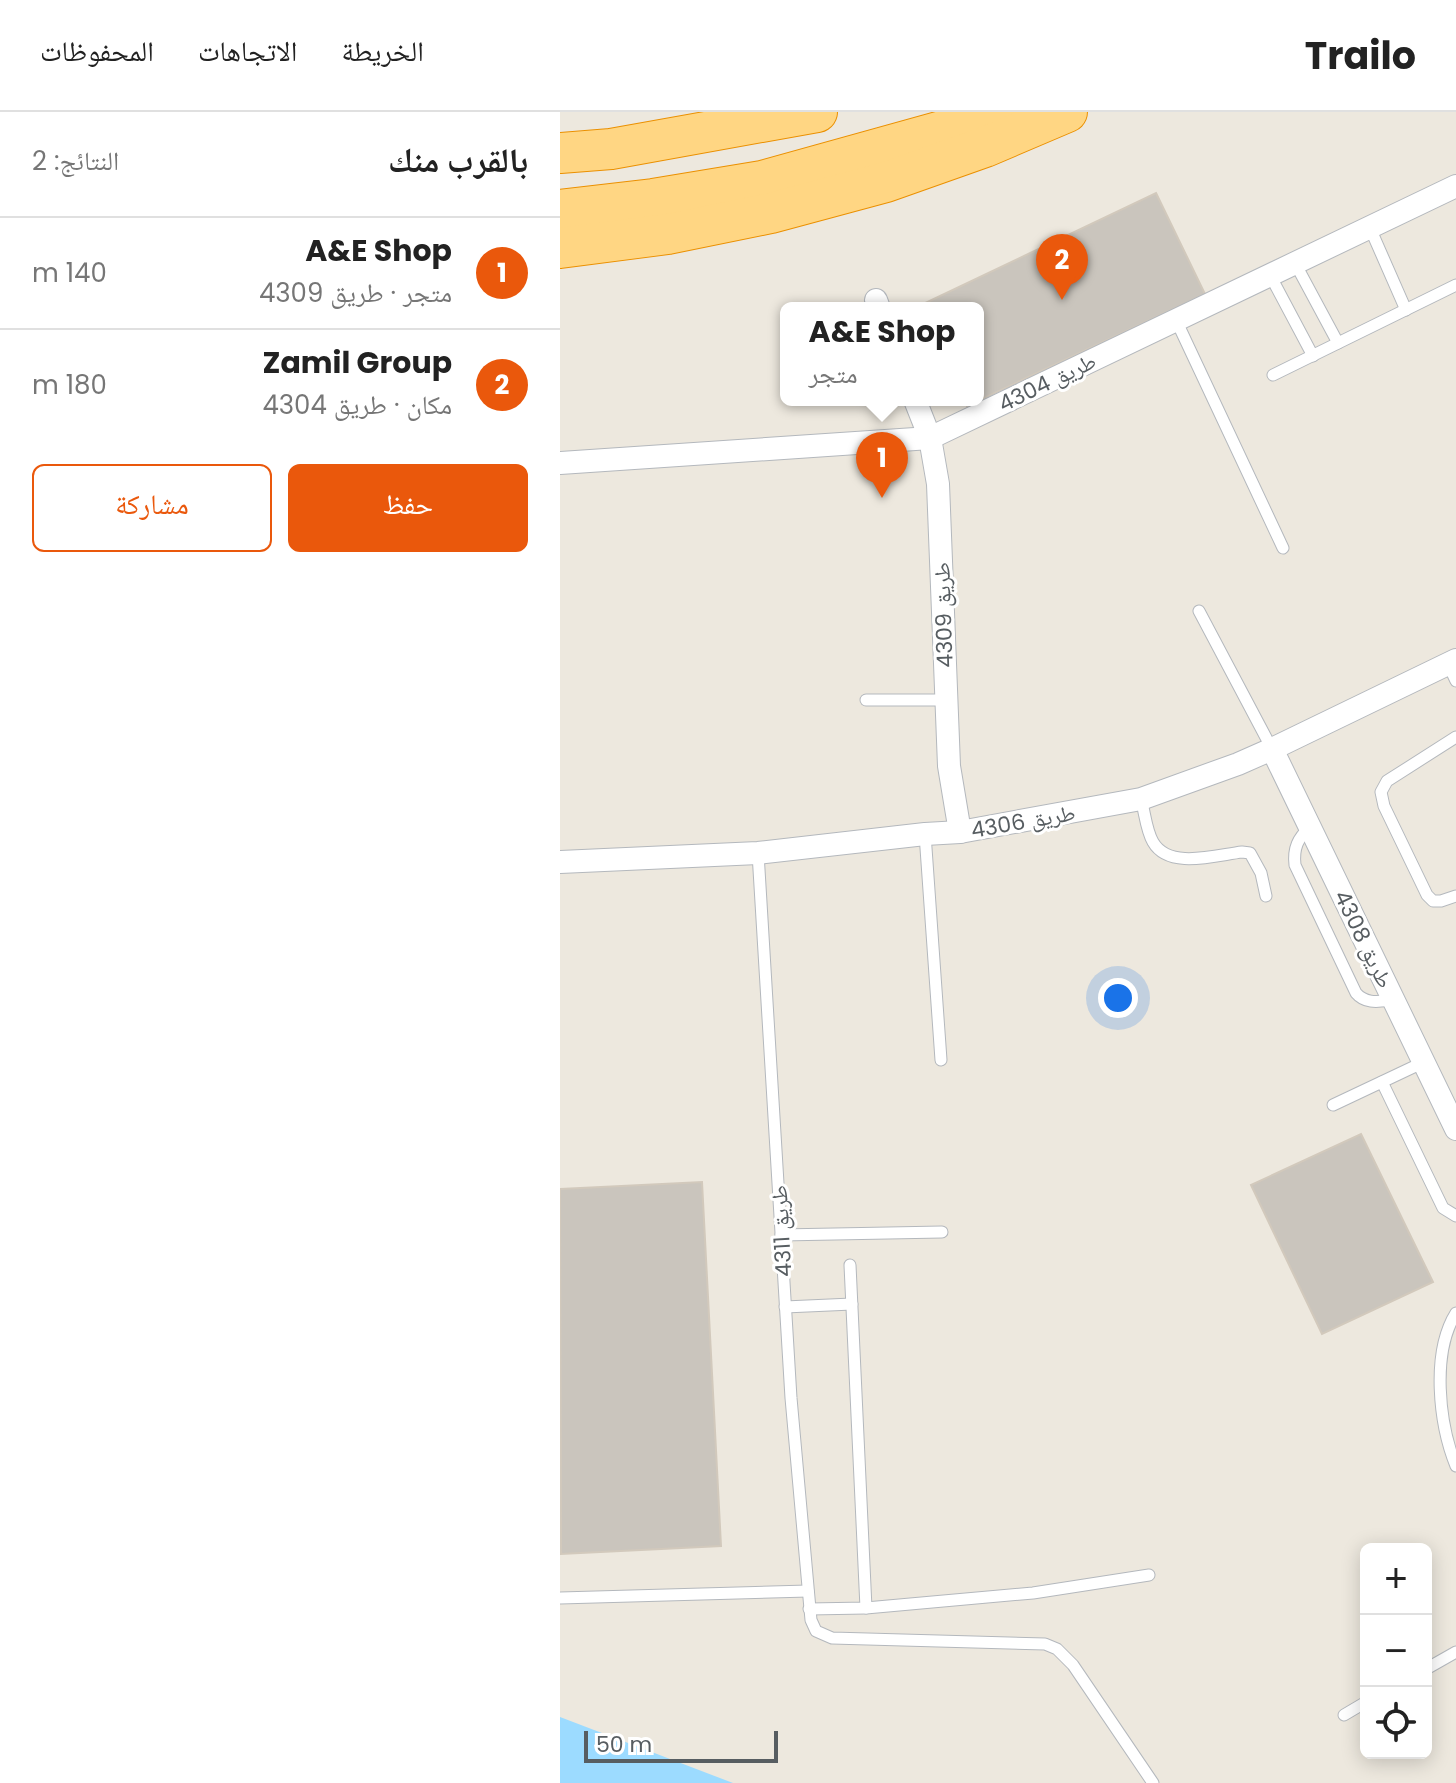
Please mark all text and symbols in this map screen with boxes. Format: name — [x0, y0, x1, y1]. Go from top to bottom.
text: Trailo — [1305, 29, 1416, 82]
text: المحفوظات — [40, 32, 154, 71]
text: الاتجاهات — [198, 32, 297, 71]
text: الخريطة — [341, 32, 424, 71]
text: بالقرب منك — [388, 136, 528, 184]
text: النتائج: 2 — [32, 143, 119, 179]
text: A&E Shop — [305, 229, 452, 272]
pin: 2 — [1036, 234, 1088, 300]
text: 140 m — [32, 255, 107, 291]
text: 1 — [497, 255, 507, 291]
text: متجر · طريق 4309 — [259, 275, 452, 311]
popup — [780, 302, 984, 406]
text: A&E Shop — [809, 310, 955, 353]
text: Zamil Group — [263, 341, 452, 384]
street label: طريق 4304 — [993, 345, 1101, 419]
text: متجر — [809, 356, 858, 392]
text: 180 m — [32, 367, 107, 403]
text: 2 — [495, 367, 509, 403]
text: مكان · طريق 4304 — [262, 387, 452, 423]
pin: 1 — [856, 432, 908, 498]
button: مشاركة — [32, 464, 272, 552]
button: حفظ — [288, 464, 528, 552]
street label: طريق 4309 — [926, 562, 961, 668]
street label: طريق 4306 — [968, 797, 1078, 846]
street label: طريق 4308 — [1327, 885, 1401, 993]
your location — [1098, 978, 1138, 1018]
street label: طريق 4311 — [764, 1184, 799, 1278]
map controls — [1360, 1543, 1432, 1759]
button: + — [1360, 1543, 1432, 1615]
button: − — [1360, 1615, 1432, 1687]
button: locate — [1360, 1687, 1432, 1759]
scale bar — [584, 1727, 778, 1763]
text: 50 m — [596, 1729, 652, 1760]

